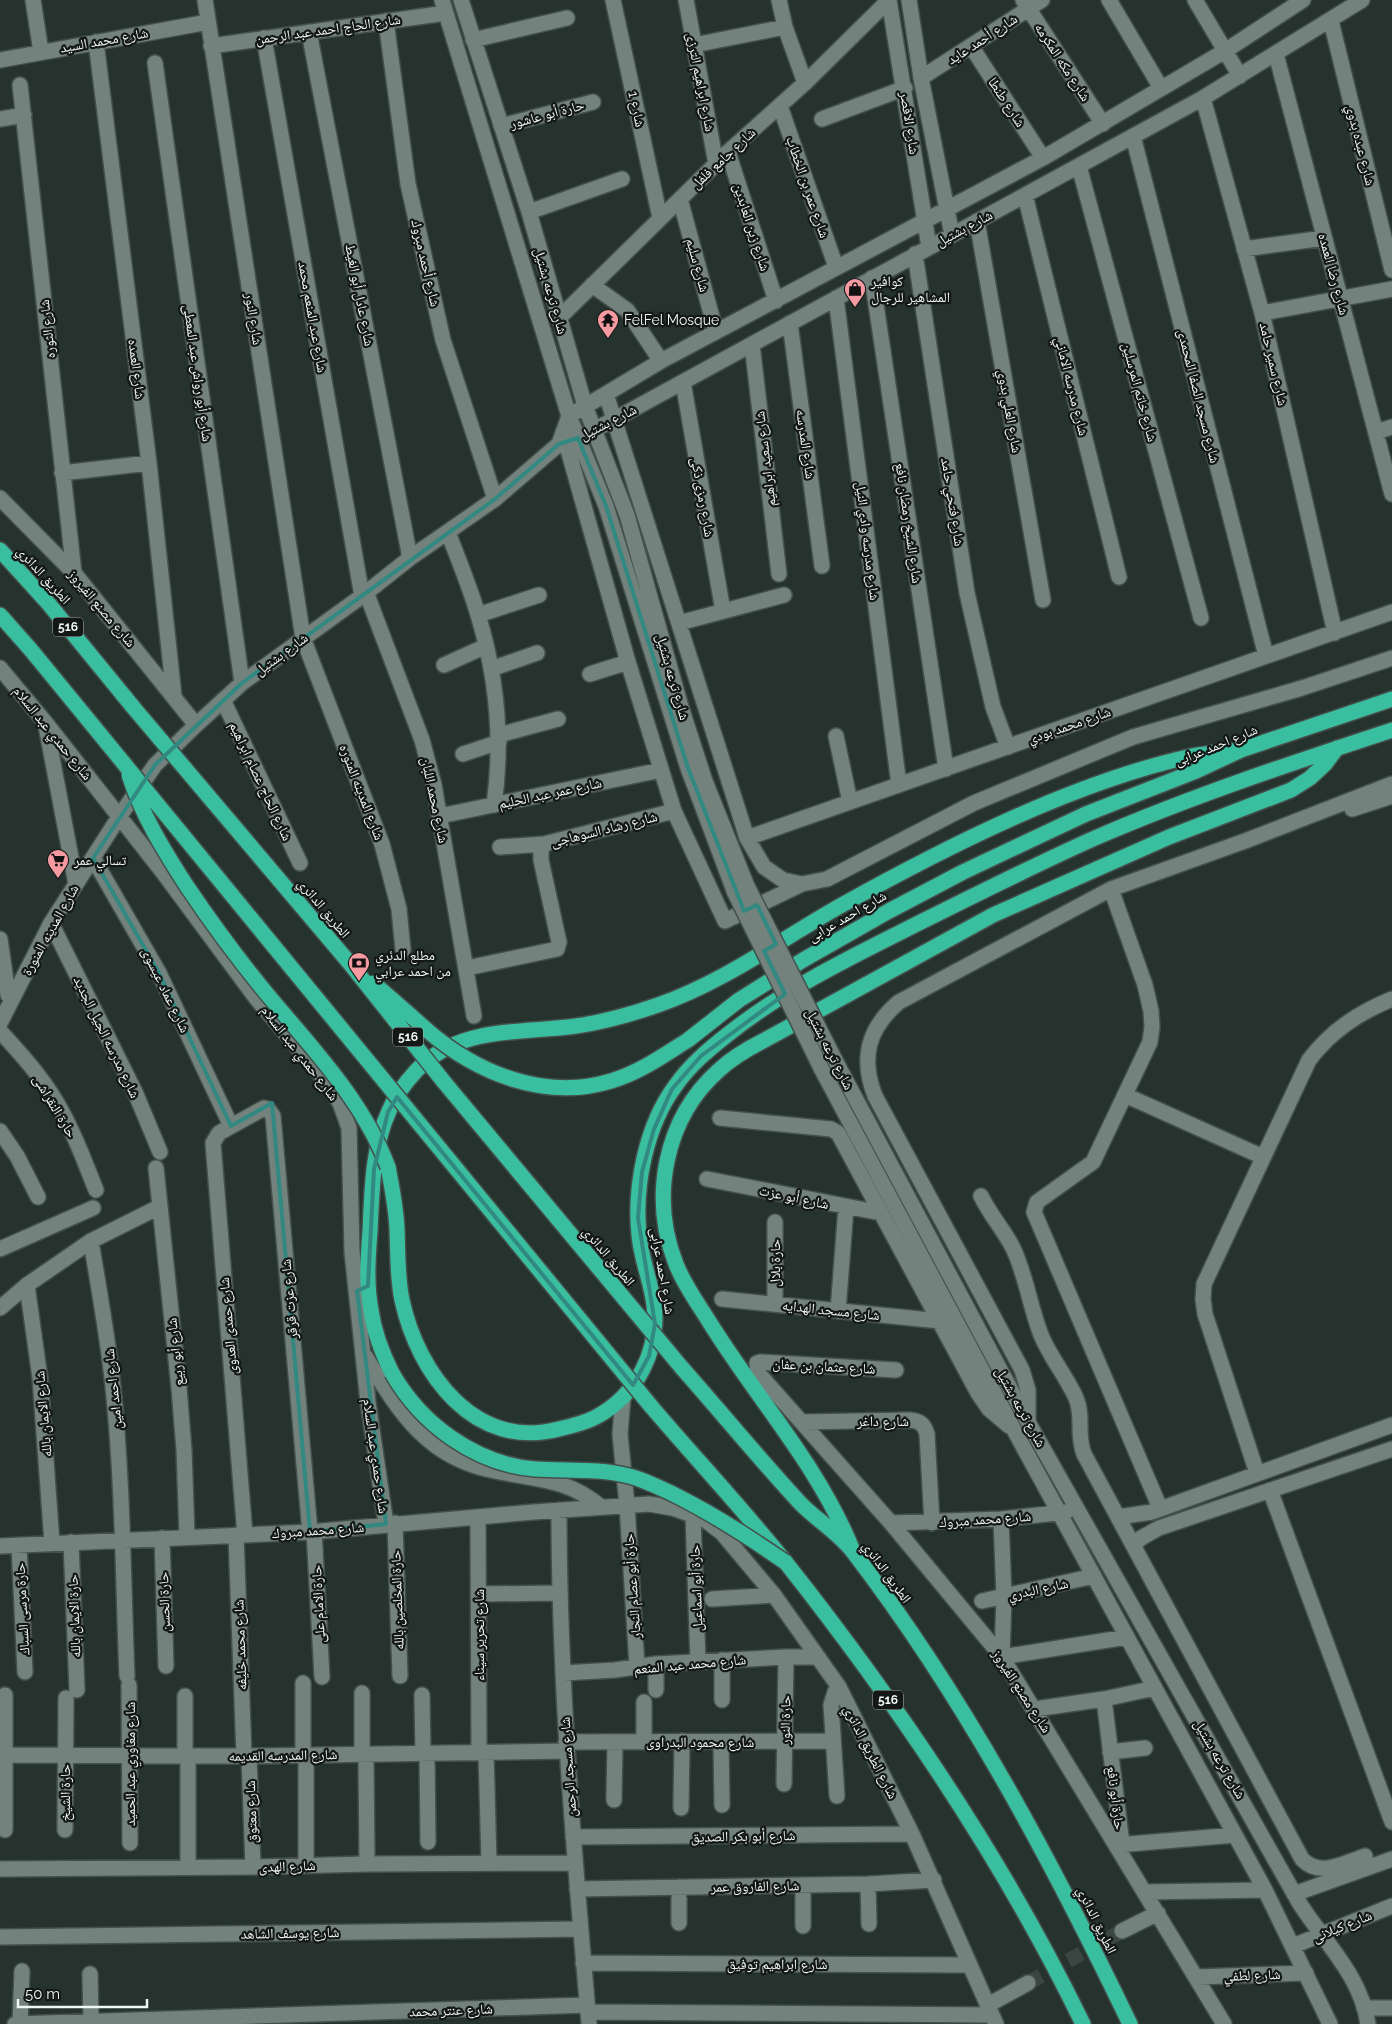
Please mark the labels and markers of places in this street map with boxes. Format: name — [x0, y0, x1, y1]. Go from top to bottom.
place label: كوافير المشاهير للرجال — [870, 273, 950, 306]
shop icon: كوافير المشاهير للرجال — [843, 277, 867, 308]
temple icon: FelFel Mosque — [596, 308, 620, 339]
place label: FelFel Mosque — [624, 312, 719, 328]
supermarket icon: تسالي عمر — [46, 848, 70, 879]
place label: تسالي عمر — [73, 852, 126, 872]
place label: مطلع الدئري من احمد عرابي — [375, 947, 451, 983]
bank icon: مطلع الدئري من احمد عرابي — [347, 951, 371, 982]

